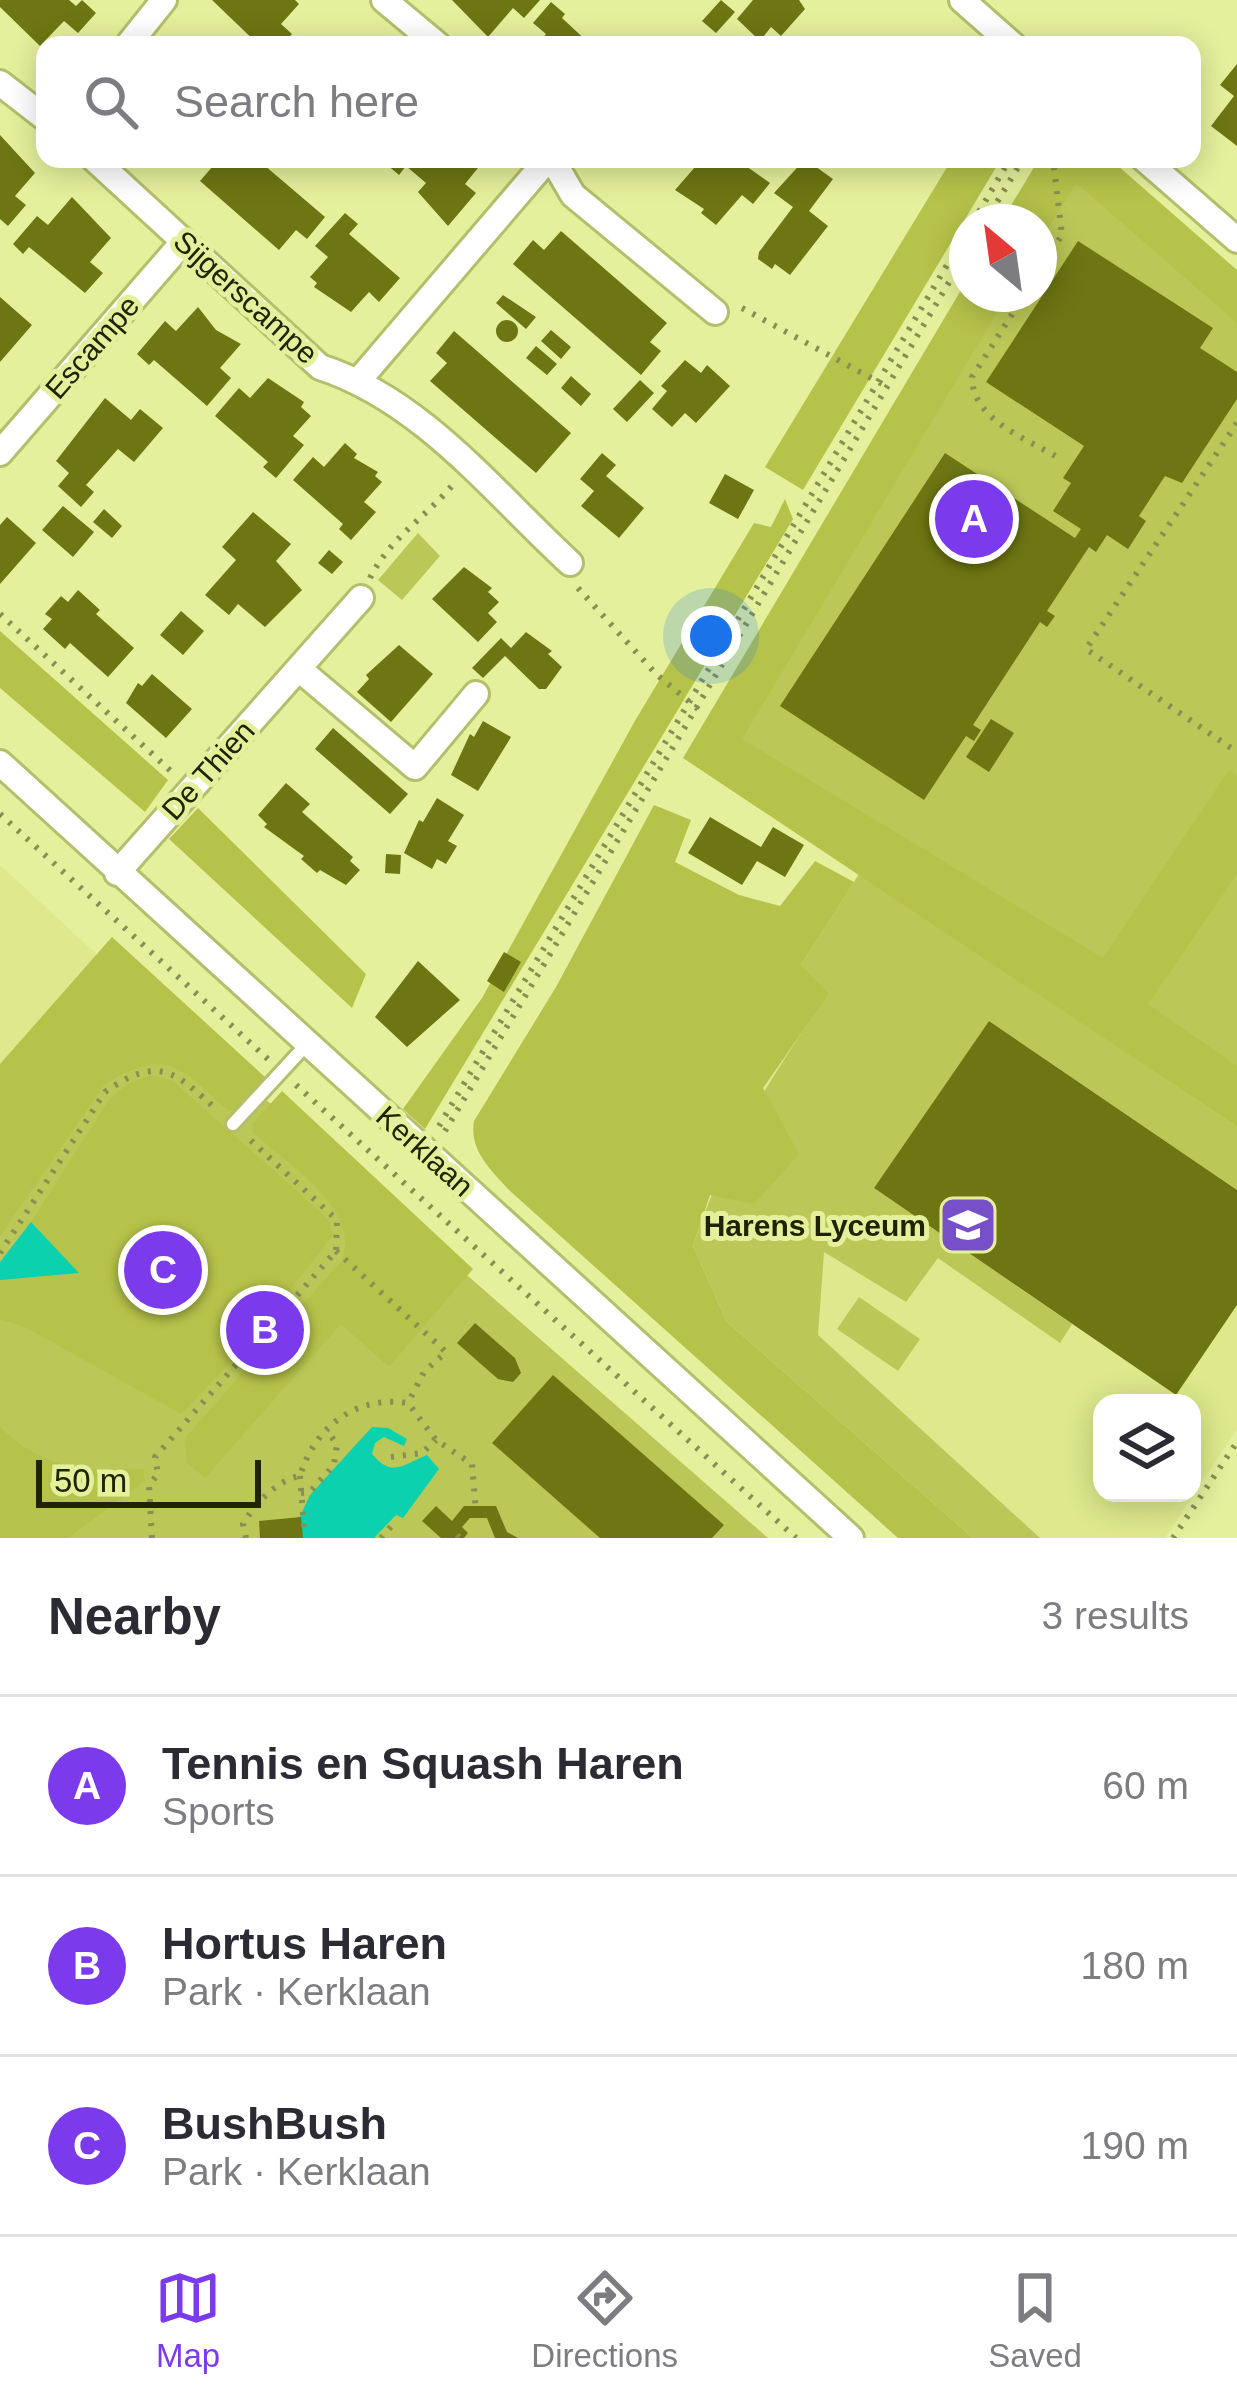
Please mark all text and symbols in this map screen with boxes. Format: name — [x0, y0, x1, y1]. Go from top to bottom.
search box — [36, 36, 1201, 168]
icon: search — [78, 69, 144, 135]
text: Search here — [174, 76, 419, 127]
north arrow — [949, 204, 1057, 312]
street label: Sijgerscampe — [167, 224, 325, 370]
street label: Escampe — [39, 289, 145, 405]
pin: A — [935, 474, 1013, 564]
your location — [681, 606, 741, 666]
street label: De Thien — [155, 714, 261, 826]
street label: Kerklaan — [370, 1099, 480, 1203]
school or university icon: Harens Lyceum — [937, 1194, 999, 1256]
place label: Harens Lyceum — [704, 1209, 926, 1242]
pin: C — [124, 1225, 202, 1315]
pin: B — [226, 1285, 304, 1375]
map controls — [1093, 1394, 1201, 1502]
button: layers — [1093, 1394, 1201, 1502]
scale bar — [36, 1454, 261, 1507]
text: 50 m — [54, 1462, 127, 1499]
text: Nearby — [48, 1588, 221, 1645]
text: 3 results — [1042, 1594, 1189, 1637]
text: Tennis en Squash Haren — [162, 1738, 684, 1789]
text: A — [73, 1764, 101, 1807]
text: 60 m — [1102, 1764, 1189, 1807]
text: Sports — [162, 1790, 275, 1833]
text: Hortus Haren — [162, 1918, 447, 1969]
text: B — [73, 1944, 101, 1987]
text: 180 m — [1081, 1944, 1189, 1987]
text: Park · Kerklaan — [162, 1970, 431, 2013]
text: BushBush — [162, 2098, 387, 2149]
text: C — [73, 2124, 101, 2167]
text: 190 m — [1081, 2124, 1189, 2167]
text: Park · Kerklaan — [162, 2150, 431, 2193]
tab: Map — [155, 2265, 221, 2375]
tab: Directions — [531, 2265, 678, 2375]
tab: Saved — [988, 2265, 1082, 2375]

